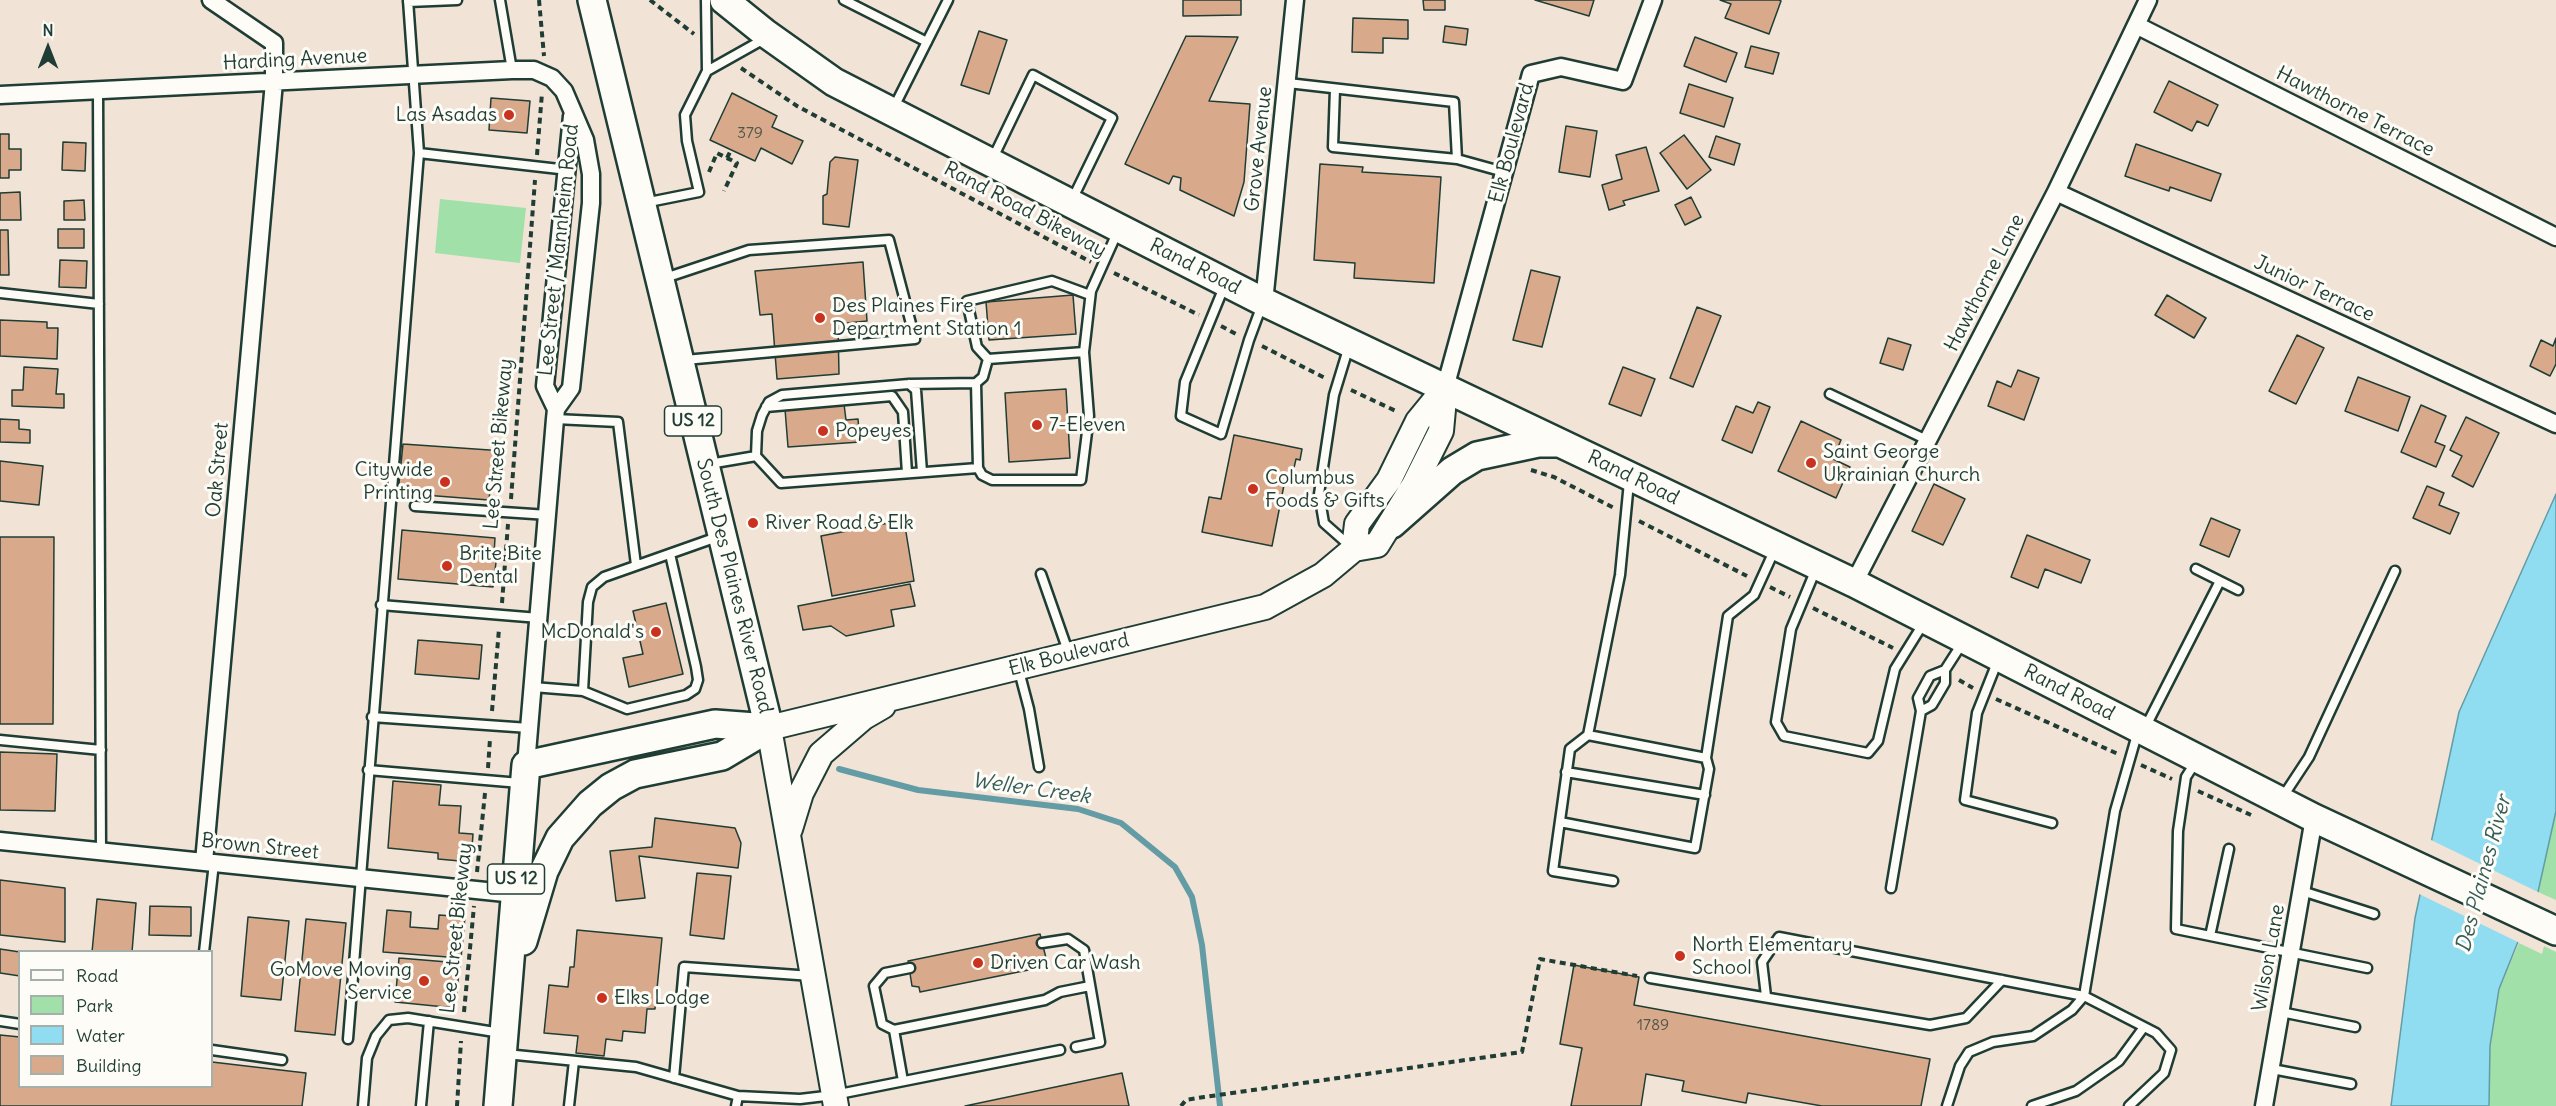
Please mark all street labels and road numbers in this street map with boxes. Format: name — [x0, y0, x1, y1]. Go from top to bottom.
street label: Harding Avenue — [222, 44, 368, 76]
street label: Hawthorne Terrace — [2272, 62, 2438, 162]
street label: Elk Boulevard — [1484, 80, 1540, 206]
street label: Grove Avenue — [1240, 85, 1278, 213]
street label: Lee Street / Mannheim Road — [534, 123, 584, 377]
street label: Rand Road Bikeway — [940, 157, 1110, 263]
street label: Hawthorne Lane — [1940, 210, 2030, 356]
street label: Rand Road — [1145, 234, 1245, 300]
street label: Junior Terrace — [2250, 251, 2378, 327]
street label: Lee Street Bikeway — [480, 358, 518, 530]
road number: US 12 — [664, 406, 722, 436]
street label: Oak Street — [202, 422, 234, 518]
street label: Rand Road — [1583, 446, 1683, 510]
street label: South Des Plaines River Road — [691, 456, 777, 716]
street label: Elk Boulevard — [1006, 628, 1132, 682]
street label: Rand Road — [2019, 660, 2119, 726]
street label: Brown Street — [200, 829, 320, 865]
street label: Lee Street Bikeway — [436, 841, 478, 1015]
road number: US 12 — [488, 864, 544, 894]
street label: Wilson Lane — [2248, 903, 2290, 1013]

